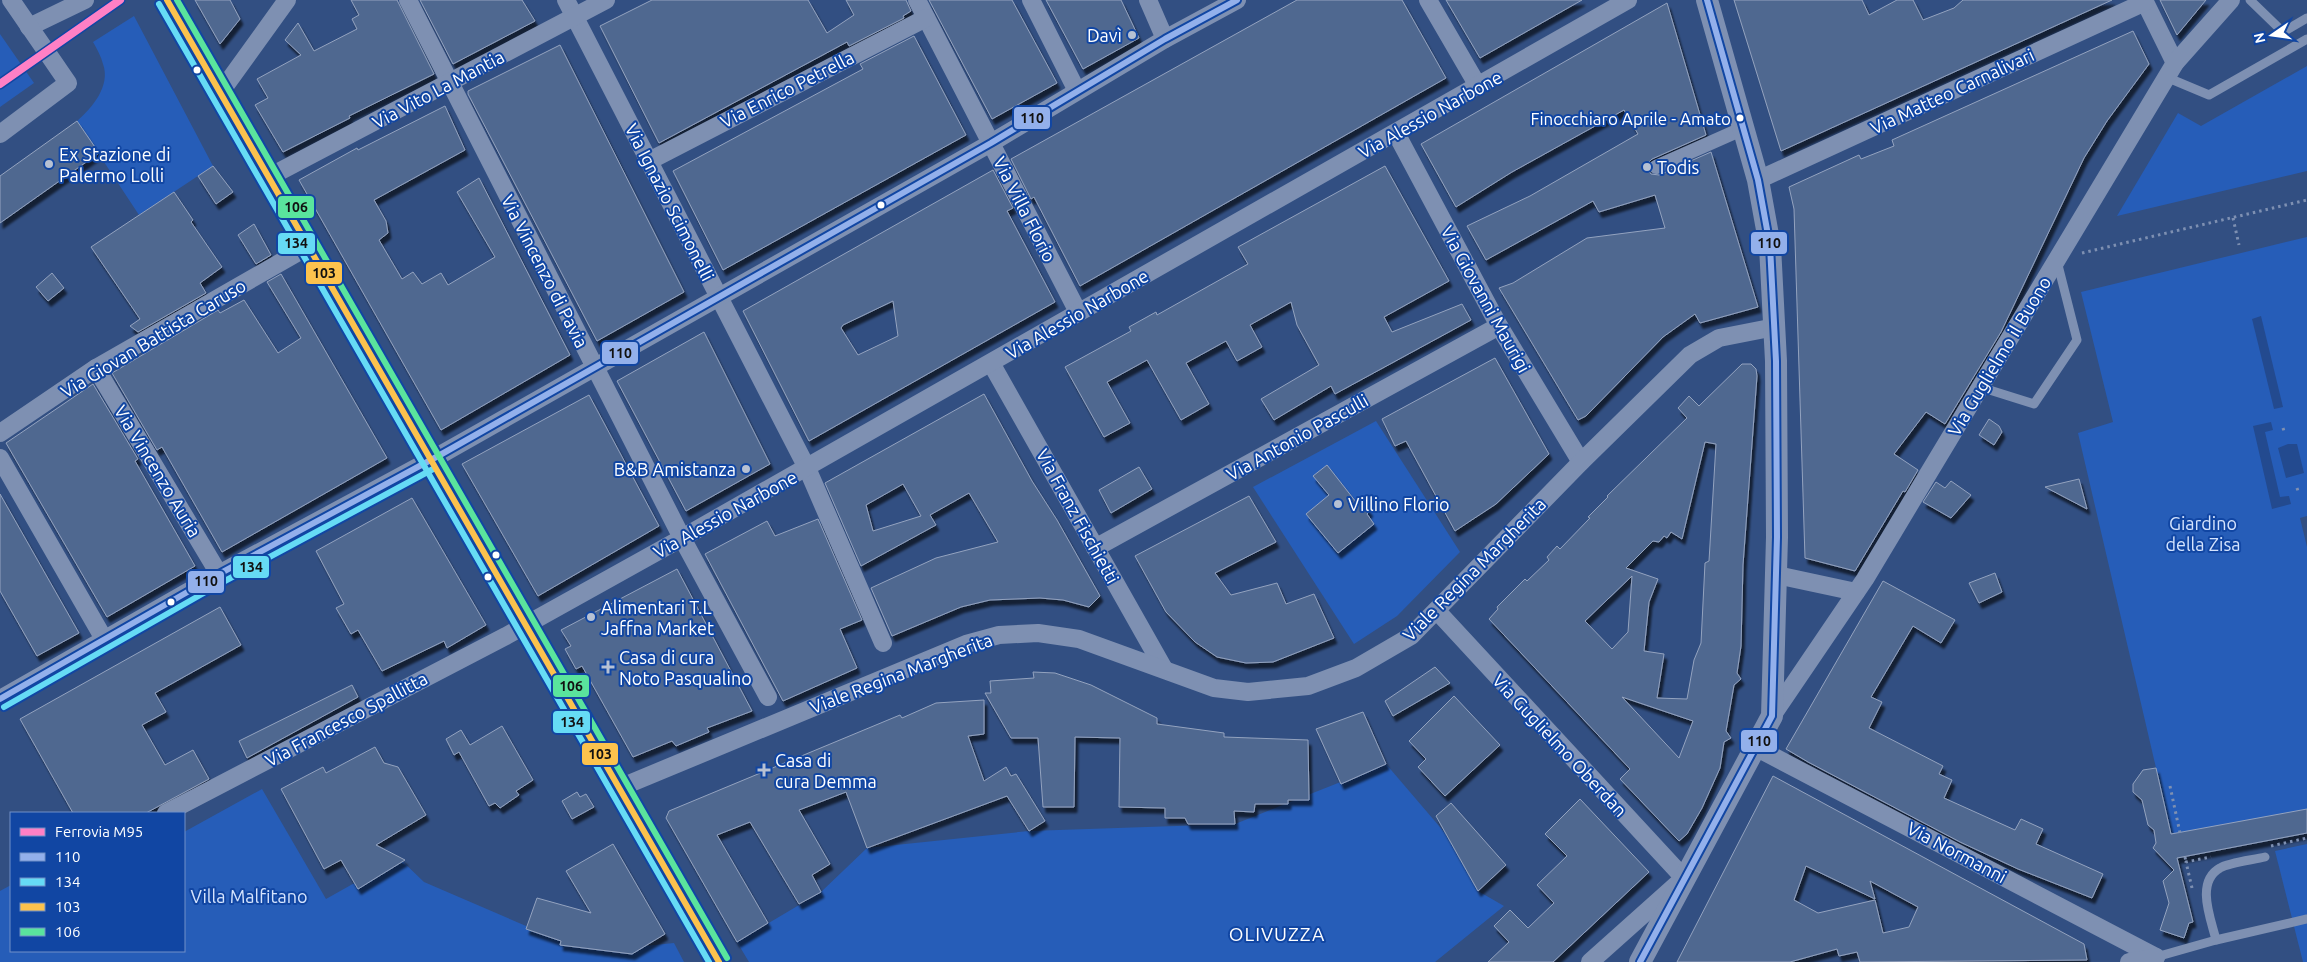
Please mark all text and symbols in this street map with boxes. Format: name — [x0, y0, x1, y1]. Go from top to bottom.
north arrow — [2247, 10, 2297, 60]
place label: Davì — [1087, 25, 1122, 45]
marker: Davì — [1126, 29, 1138, 41]
text: N — [2250, 31, 2268, 45]
street label: Via Matteo Carnalivari — [1867, 44, 2037, 138]
street label: Via Vito La Mantia — [369, 46, 507, 132]
street label: Via Enrico Petrella — [717, 47, 857, 131]
unlabelled marker — [192, 65, 202, 75]
street label: Via Alessio Narbone — [1355, 66, 1505, 162]
line badge: 110 — [1013, 106, 1051, 130]
place label: Finocchiaro Aprile - Amato — [1531, 109, 1731, 128]
text: 110 — [1020, 110, 1044, 126]
marker: Finocchiaro Aprile - Amato — [1735, 113, 1745, 123]
street label: Via Ignazio Scimonelli — [622, 120, 718, 284]
place label: Ex Stazione di Palermo Lolli — [59, 144, 171, 185]
street label: Via Villa Florio — [990, 153, 1060, 265]
place label: Todis — [1657, 157, 1700, 177]
marker: Ex Stazione di Palermo Lolli — [43, 158, 55, 170]
marker: Todis — [1641, 161, 1653, 173]
street label: Via Vincenzo di Pavia — [498, 191, 592, 351]
line badge: 106 — [277, 195, 315, 219]
text: 106 — [284, 199, 308, 215]
unlabelled marker — [876, 200, 886, 210]
street label: Via Giovanni Maurigi — [1437, 222, 1535, 376]
line badge: 110 — [1750, 231, 1788, 255]
line badge: 134 — [277, 232, 316, 255]
text: 134 — [284, 235, 308, 251]
text: 110 — [1757, 235, 1781, 251]
line badge: 103 — [305, 261, 343, 285]
text: 103 — [312, 265, 336, 281]
street label: Via Alessio Narbone — [1002, 265, 1152, 363]
street label: Via Guglielmo il Buono — [1943, 273, 2055, 439]
street label: Via Giovan Battista Caruso — [57, 275, 249, 401]
line badge: 110 — [601, 341, 639, 365]
text: 110 — [608, 345, 632, 361]
street label: Via Antonio Pasculli — [1223, 390, 1371, 484]
street label: Via Vincenzo Auria — [111, 402, 205, 540]
street label: Via Franz Fischietti — [1033, 445, 1123, 587]
place label: B&B Amistanza — [614, 459, 736, 479]
marker: B&B Amistanza — [740, 463, 752, 475]
street label: Via Alessio Narbone — [650, 466, 800, 562]
street label: Viale Regina Margherita — [1398, 493, 1550, 645]
place label: Villino Florio — [1348, 494, 1450, 514]
marker: Villino Florio — [1332, 498, 1344, 510]
park label: Giardino della Zisa — [2165, 513, 2241, 554]
unlabelled marker — [491, 550, 501, 560]
line badge: 134 — [232, 555, 270, 579]
text: 134 — [239, 559, 263, 575]
line badge: 110 — [187, 570, 225, 594]
unlabelled marker — [483, 572, 493, 582]
text: 110 — [194, 573, 218, 589]
unlabelled marker — [166, 597, 176, 607]
place label: Alimentari T.L Jaffna Market — [601, 597, 714, 638]
marker: Alimentari T.L Jaffna Market — [585, 611, 597, 623]
street label: Viale Regina Margherita — [807, 629, 995, 717]
place label: Casa di cura Noto Pasqualino — [619, 647, 752, 688]
marker: Casa di cura Noto Pasqualino — [601, 660, 615, 674]
street label: Via Francesco Spallitta — [262, 668, 430, 770]
street label: Via Guglielmo Oberdan — [1489, 670, 1631, 820]
line badge: 106 — [552, 674, 590, 698]
text: 106 — [559, 678, 583, 694]
line badge: 134 — [552, 710, 591, 734]
text: 134 — [560, 714, 584, 730]
line badge: 110 — [1740, 729, 1778, 753]
text: 110 — [1747, 733, 1771, 749]
line badge: 103 — [581, 742, 619, 766]
text: 103 — [588, 746, 612, 762]
place label: Casa di cura Demma — [775, 750, 877, 791]
marker: Casa di cura Demma — [757, 763, 771, 777]
legend — [10, 812, 185, 952]
street label: Via Normanni — [1904, 817, 2010, 887]
text: Ferrovia M95 — [55, 823, 143, 840]
text: 110 — [55, 848, 80, 865]
text: 134 — [55, 873, 80, 890]
park label: Villa Malfitano — [190, 886, 308, 906]
text: 103 — [55, 898, 80, 915]
text: 106 — [55, 923, 80, 940]
district label: OLIVUZZA — [1229, 923, 1325, 945]

